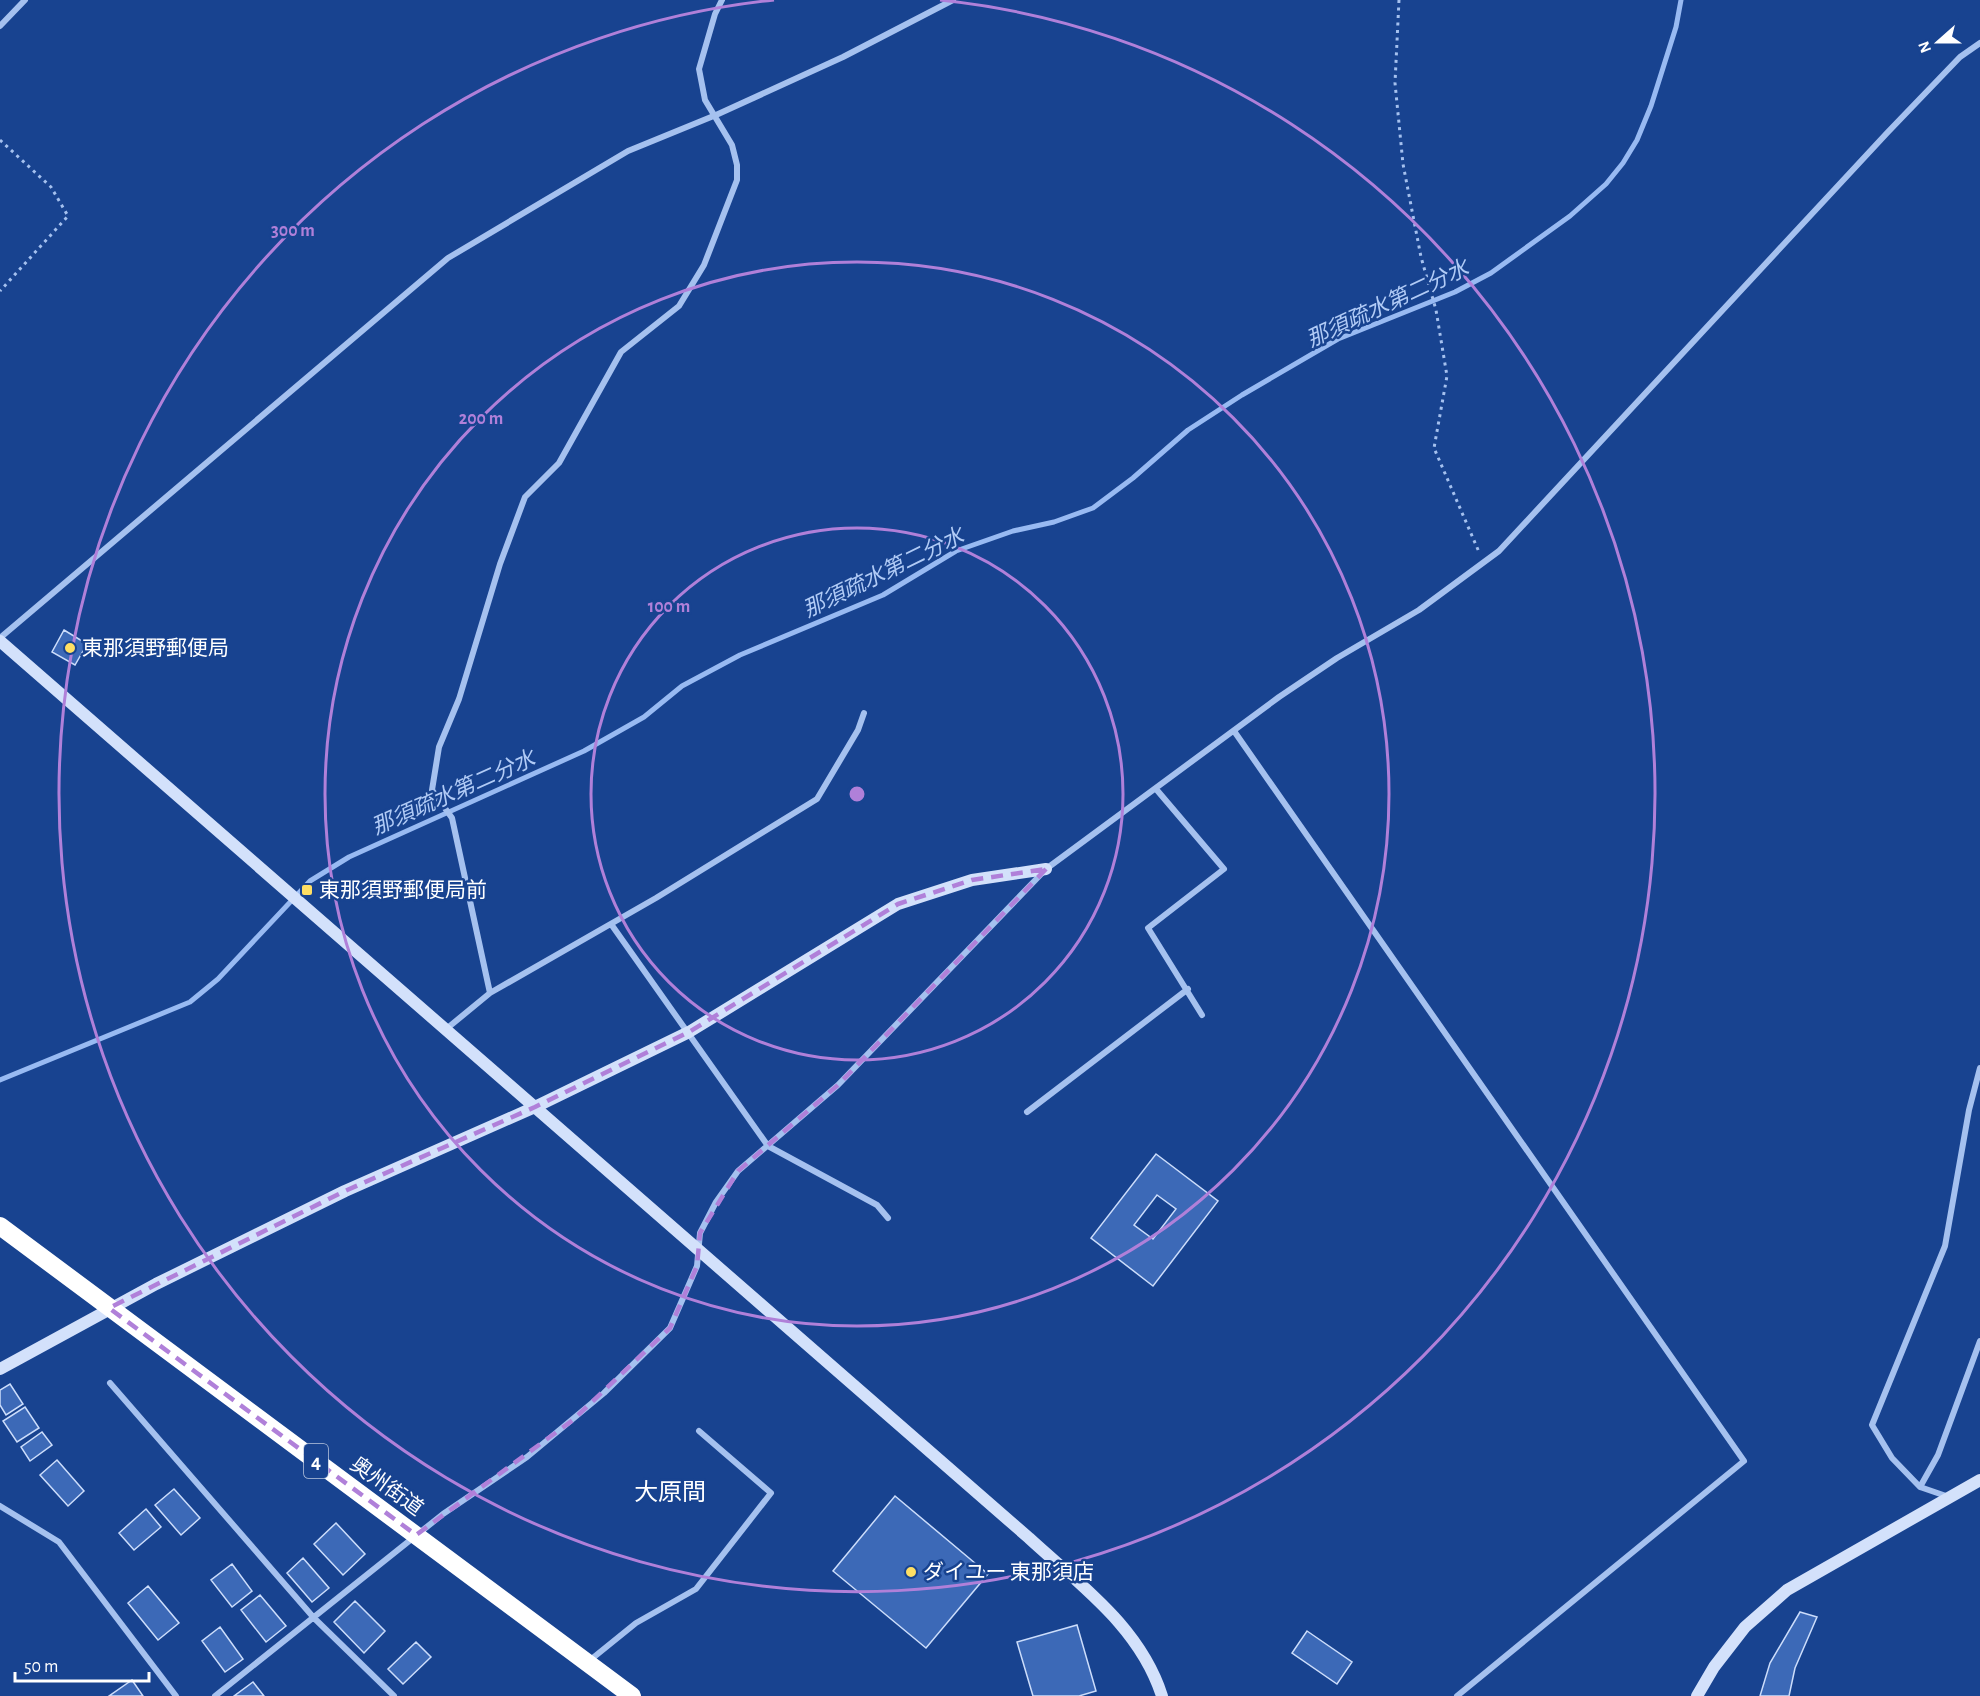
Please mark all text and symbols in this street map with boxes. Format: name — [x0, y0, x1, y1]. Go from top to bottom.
north arrow — [1908, 12, 1968, 72]
text: N — [1915, 39, 1934, 55]
text: 300 m — [271, 222, 315, 240]
water label: 那須疏水第二分水 — [1303, 255, 1474, 351]
text: 200 m — [459, 410, 503, 428]
water label: 那須疏水第二分水 — [799, 523, 969, 621]
text: 100 m — [648, 598, 690, 616]
place label: 東那須野郵便局 — [82, 637, 229, 659]
marker: 東那須野郵便局 — [63, 641, 77, 655]
water label: 那須疏水第二分水 — [368, 745, 540, 839]
centre of rings — [847, 784, 867, 804]
place label: 東那須野郵便局前 — [319, 879, 487, 901]
marker: 東那須野郵便局前 — [300, 883, 314, 897]
road number: 4 — [304, 1444, 328, 1478]
street label: 奥州街道 — [347, 1452, 427, 1520]
district label: 大原間 — [634, 1480, 706, 1505]
place label: ダイユー 東那須店 — [923, 1561, 1094, 1583]
marker: ダイユー 東那須店 — [904, 1565, 918, 1579]
scale bar — [15, 1645, 148, 1683]
text: 50 m — [24, 1658, 58, 1676]

